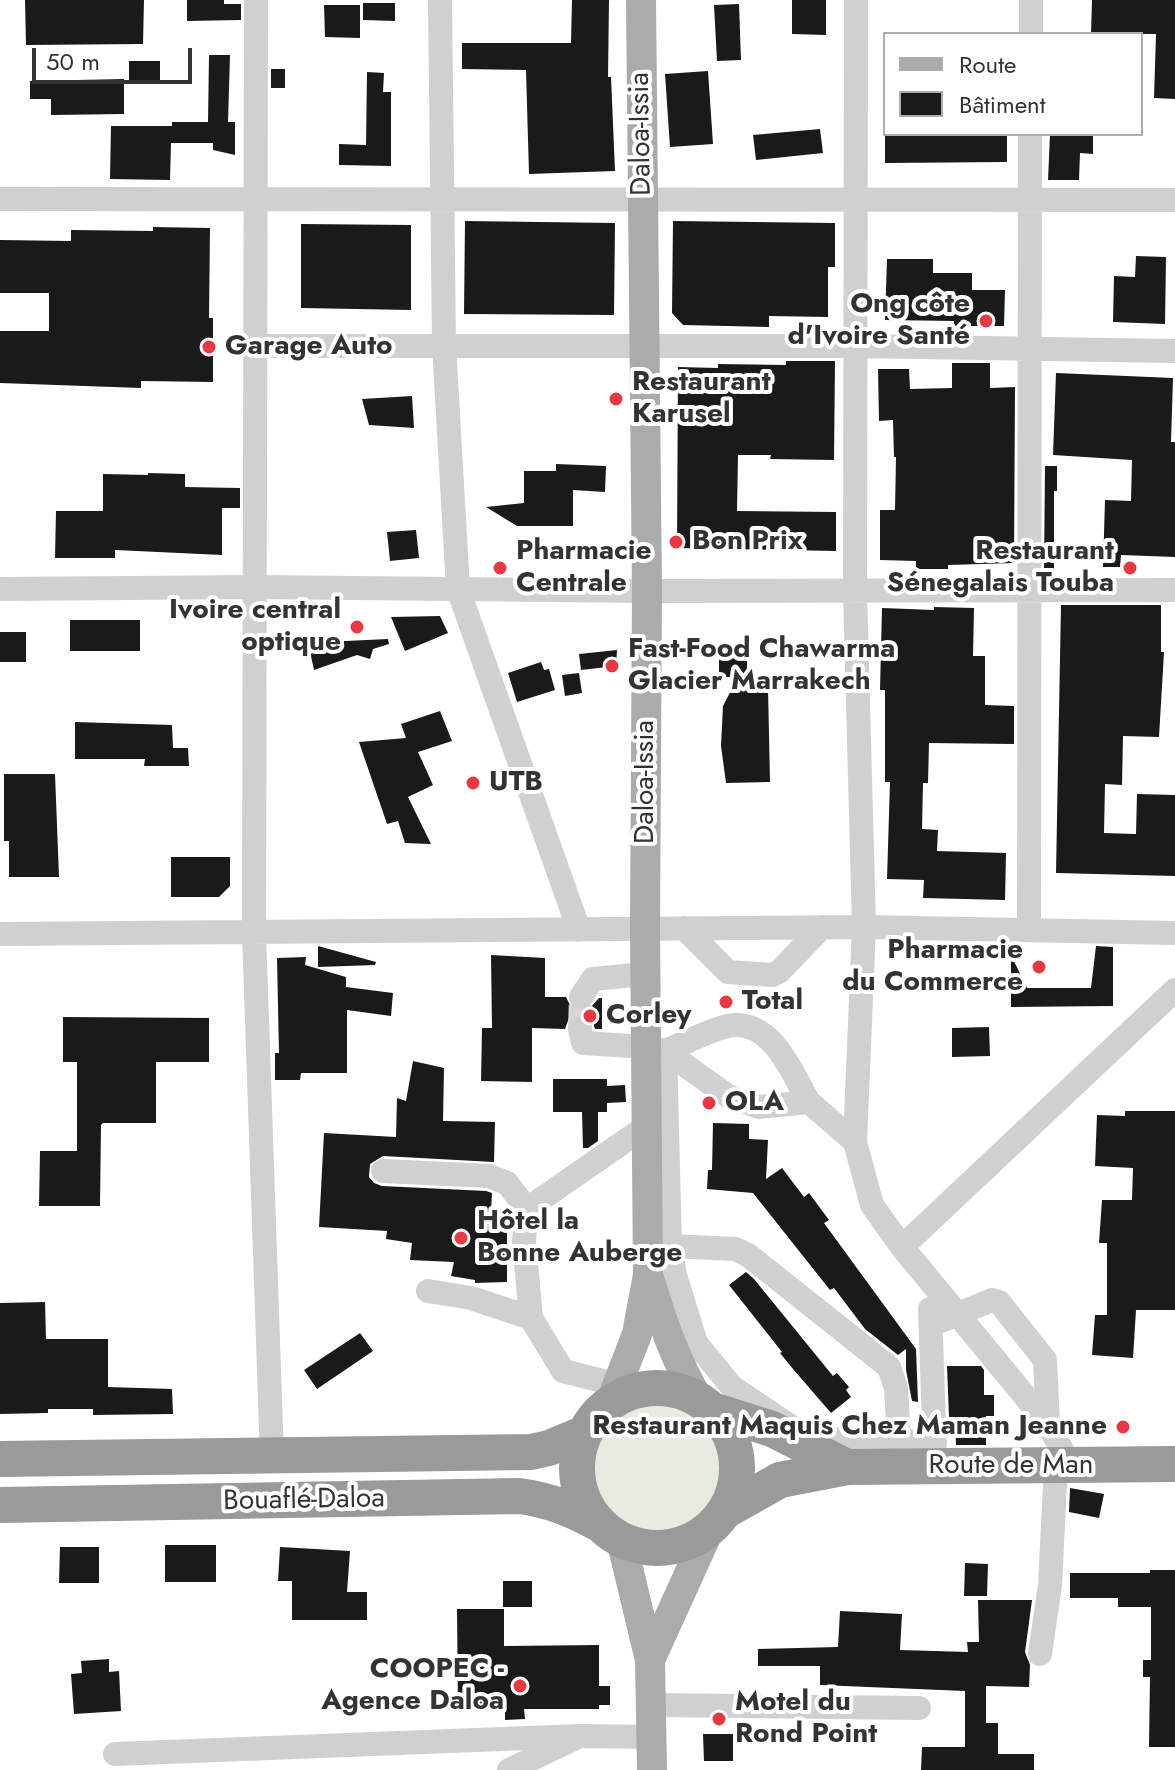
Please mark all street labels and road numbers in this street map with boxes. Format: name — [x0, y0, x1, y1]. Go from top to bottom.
street label: Daloa-Issia — [624, 72, 660, 196]
street label: Daloa-Issia — [629, 720, 663, 844]
street label: Route de Man — [929, 1449, 1093, 1483]
street label: Bouaflé-Daloa — [223, 1483, 385, 1519]

